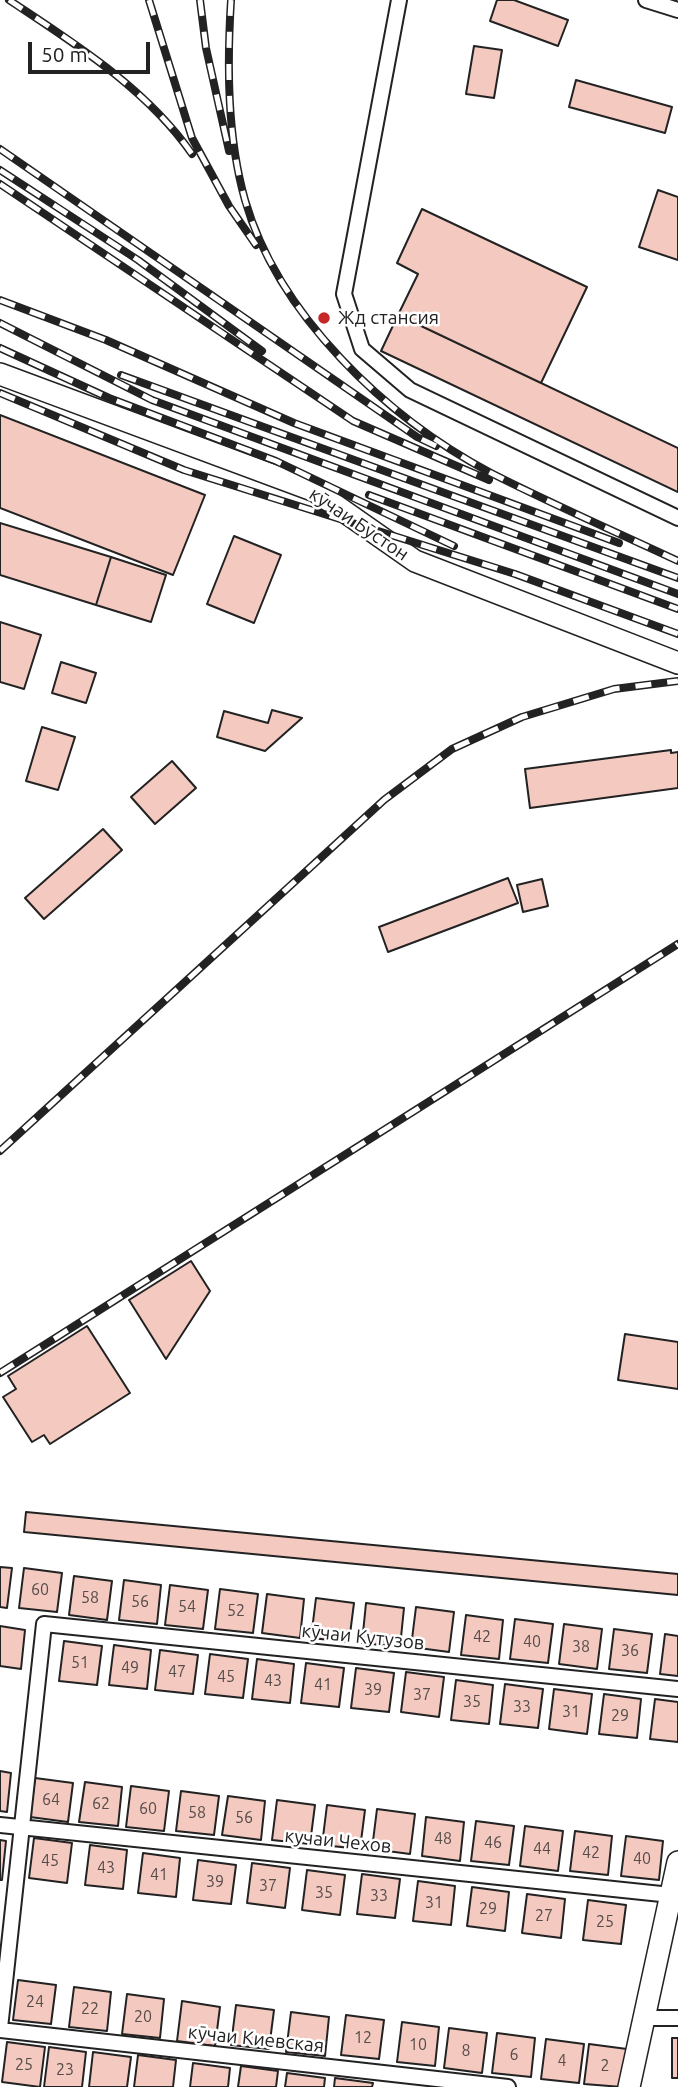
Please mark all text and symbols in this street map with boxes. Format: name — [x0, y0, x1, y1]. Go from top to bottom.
scale bar — [32, 28, 154, 72]
text: 50 m — [41, 42, 88, 66]
place label: Жд стансия — [338, 307, 439, 329]
marker: Жд стансия — [316, 310, 332, 326]
street label: кӯчаи Бӯстон — [305, 482, 413, 566]
house number: 60 — [31, 1580, 49, 1600]
house number: 58 — [81, 1588, 99, 1608]
house number: 56 — [131, 1592, 149, 1612]
house number: 54 — [178, 1597, 196, 1617]
house number: 52 — [227, 1601, 245, 1621]
street label: кӯчаи Кутузов — [300, 1619, 426, 1655]
house number: 42 — [473, 1627, 491, 1647]
house number: 40 — [523, 1632, 541, 1652]
house number: 38 — [572, 1637, 590, 1657]
house number: 36 — [621, 1641, 639, 1661]
house number: 51 — [71, 1653, 89, 1673]
house number: 49 — [121, 1658, 139, 1678]
house number: 47 — [168, 1662, 186, 1682]
house number: 45 — [217, 1667, 235, 1687]
house number: 43 — [264, 1671, 282, 1691]
house number: 41 — [314, 1675, 332, 1695]
house number: 39 — [364, 1680, 382, 1700]
house number: 37 — [413, 1685, 431, 1705]
house number: 35 — [463, 1692, 481, 1712]
house number: 33 — [513, 1697, 531, 1717]
house number: 31 — [562, 1702, 580, 1722]
house number: 29 — [611, 1706, 629, 1726]
house number: 64 — [42, 1790, 60, 1810]
house number: 62 — [92, 1794, 110, 1814]
house number: 60 — [139, 1799, 157, 1819]
house number: 58 — [188, 1803, 206, 1823]
house number: 56 — [235, 1808, 253, 1828]
street label: кучаи Чехов — [283, 1824, 393, 1858]
house number: 48 — [434, 1829, 452, 1849]
house number: 46 — [484, 1833, 502, 1853]
house number: 44 — [533, 1839, 551, 1859]
house number: 42 — [582, 1843, 600, 1863]
house number: 40 — [633, 1849, 651, 1869]
house number: 45 — [41, 1851, 59, 1871]
house number: 43 — [97, 1858, 115, 1878]
house number: 41 — [150, 1865, 168, 1885]
house number: 39 — [206, 1872, 224, 1892]
house number: 37 — [259, 1876, 277, 1896]
house number: 35 — [315, 1883, 333, 1903]
house number: 33 — [370, 1886, 388, 1906]
house number: 31 — [425, 1893, 443, 1913]
house number: 29 — [479, 1899, 497, 1919]
house number: 27 — [535, 1906, 553, 1926]
house number: 25 — [596, 1912, 614, 1932]
house number: 24 — [26, 1992, 44, 2012]
house number: 22 — [81, 1999, 99, 2019]
house number: 20 — [134, 2007, 152, 2027]
street label: кӯчаи Киевская — [187, 2021, 325, 2057]
house number: 12 — [354, 2028, 372, 2048]
house number: 10 — [409, 2035, 427, 2055]
house number: 8 — [461, 2041, 471, 2061]
house number: 6 — [509, 2045, 519, 2065]
house number: 4 — [557, 2051, 567, 2071]
house number: 25 — [15, 2055, 33, 2075]
house number: 2 — [600, 2056, 610, 2076]
house number: 23 — [56, 2060, 74, 2080]

